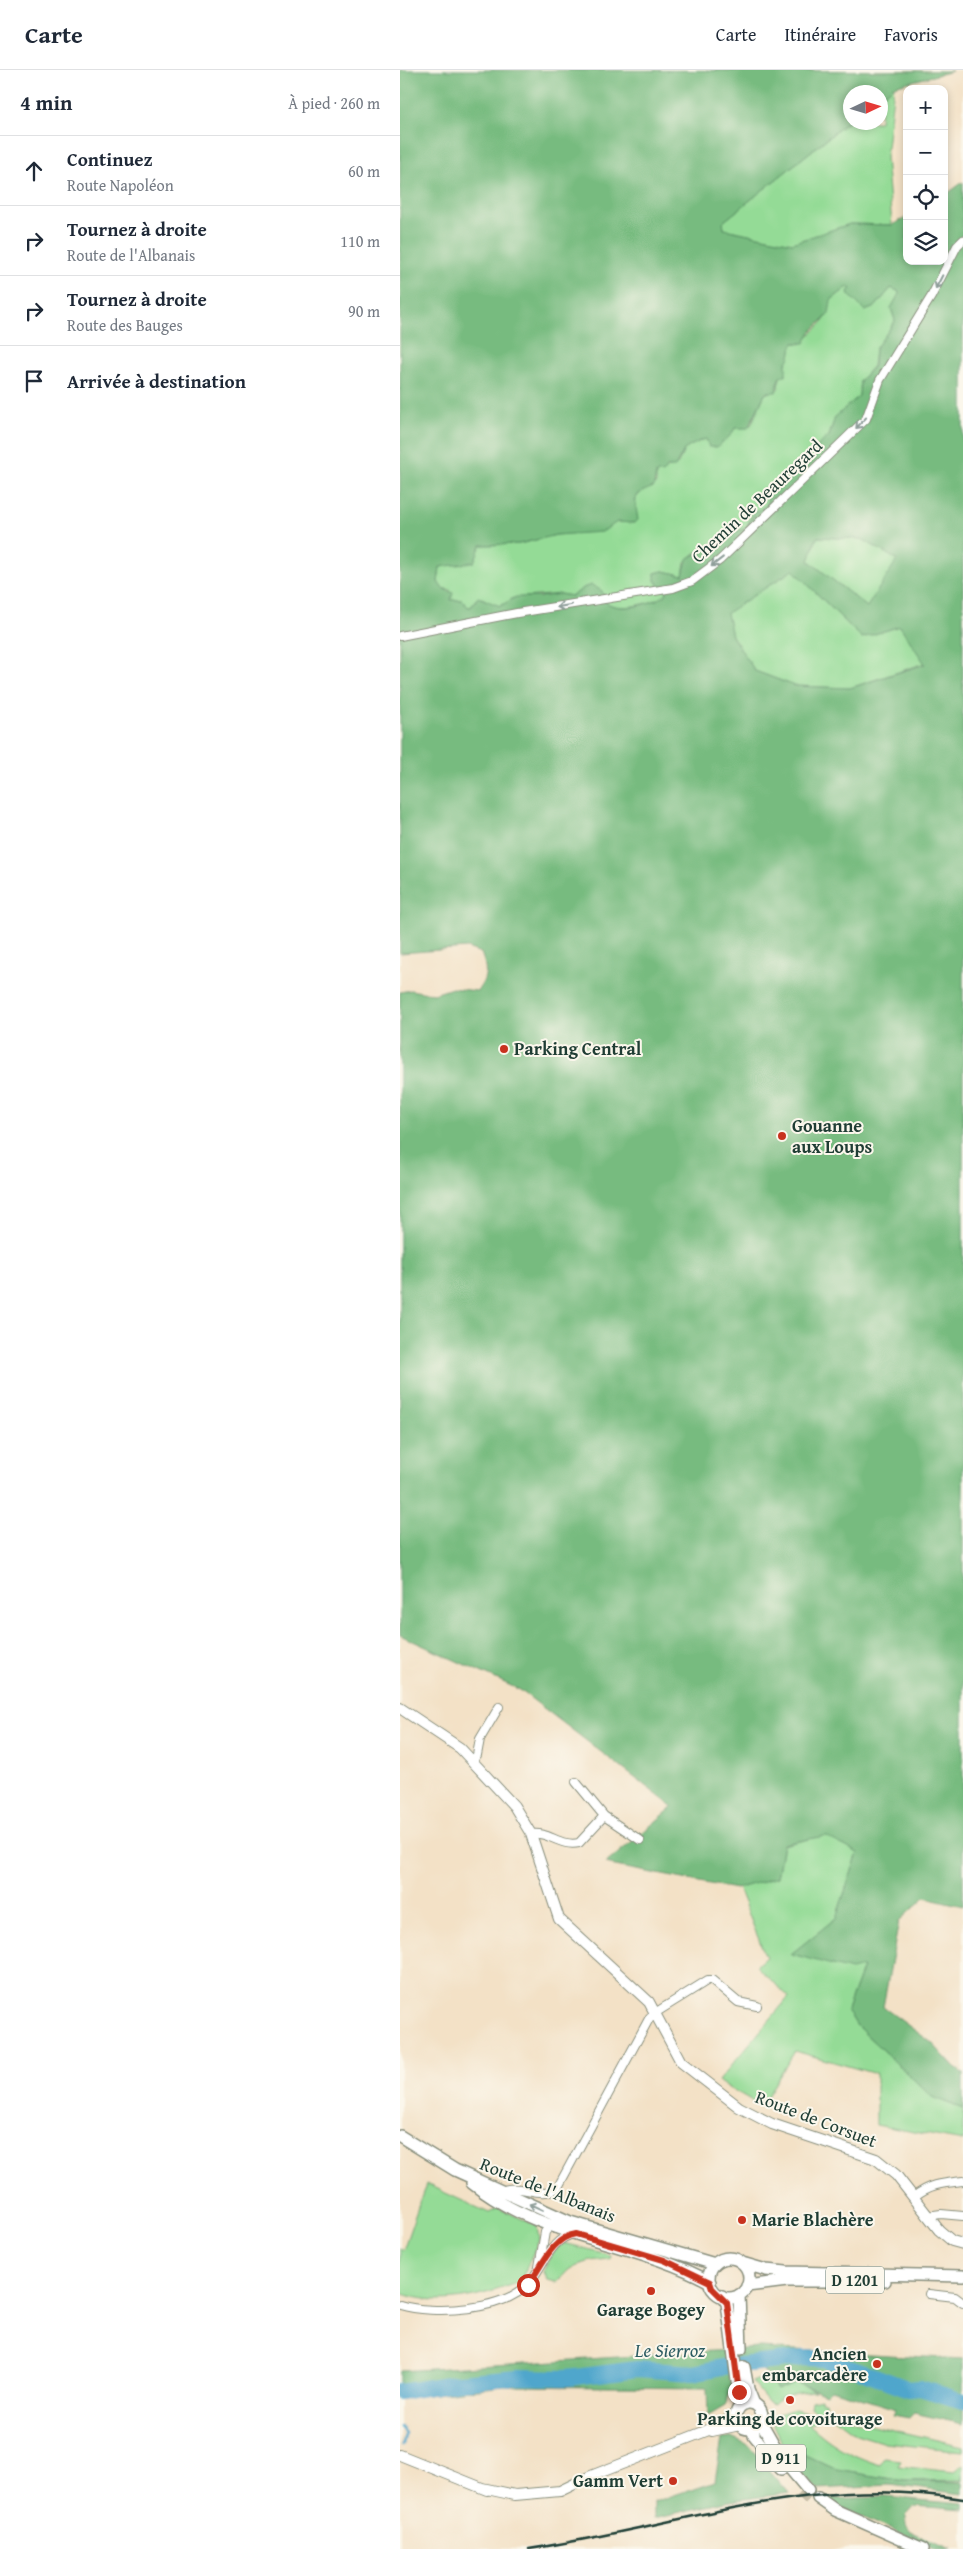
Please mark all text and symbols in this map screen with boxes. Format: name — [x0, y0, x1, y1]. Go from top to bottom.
text: Carte — [25, 17, 83, 52]
text: Carte — [716, 21, 756, 48]
text: Itinéraire — [784, 21, 856, 48]
text: Favoris — [884, 21, 938, 48]
north arrow — [843, 85, 888, 130]
map controls — [903, 85, 948, 265]
button: + — [903, 85, 948, 130]
text: 4 min — [20, 87, 72, 118]
text: À pied · 260 m — [288, 91, 380, 115]
button: − — [903, 130, 948, 175]
text: Continuez — [67, 145, 153, 173]
icon: ahead — [20, 157, 48, 185]
text: 60 m — [348, 159, 380, 183]
text: Route Napoléon — [67, 173, 174, 197]
button: locate — [903, 175, 948, 220]
text: Tournez à droite — [67, 215, 207, 243]
button: layers — [903, 220, 948, 265]
icon: right — [20, 227, 48, 255]
text: 110 m — [340, 229, 380, 253]
text: Route de l'Albanais — [67, 243, 195, 267]
one-way arrow — [934, 274, 944, 289]
text: Tournez à droite — [67, 285, 207, 313]
icon: right — [20, 297, 48, 325]
text: 90 m — [348, 299, 380, 323]
text: Route des Bauges — [67, 313, 183, 337]
icon: arrive — [20, 367, 48, 395]
text: Arrivée à destination — [67, 367, 246, 395]
one-way arrow — [855, 417, 867, 429]
street label: Chemin de Beauregard — [685, 432, 829, 569]
one-way arrow — [710, 557, 724, 567]
one-way arrow — [556, 601, 572, 611]
place label: Parking Central — [514, 1035, 642, 1062]
marker: Parking Central — [498, 1043, 510, 1055]
place label: Gouanne aux Loups — [792, 1112, 873, 1160]
marker: Gouanne aux Loups — [776, 1130, 788, 1142]
street label: Route de Corsuet — [752, 2083, 881, 2154]
street label: Route de l'Albanais — [476, 2150, 620, 2229]
one-way arrow — [529, 2202, 544, 2212]
place label: Marie Blachère — [752, 2206, 874, 2233]
marker: Marie Blachère — [736, 2214, 748, 2226]
road number: D 1201 — [826, 2266, 884, 2294]
route start — [517, 2274, 540, 2297]
marker: Garage Bogey — [645, 2285, 657, 2297]
place label: Garage Bogey — [597, 2296, 706, 2323]
water label: Le Sierroz — [634, 2336, 706, 2364]
place label: Ancien embarcadère — [762, 2340, 867, 2388]
marker: Ancien embarcadère — [871, 2358, 883, 2370]
route end — [728, 2381, 751, 2404]
marker: Parking de covoiturage — [784, 2394, 796, 2406]
place label: Parking de covoiturage — [697, 2405, 883, 2432]
road number: D 911 — [756, 2444, 806, 2472]
place label: Gamm Vert — [573, 2467, 663, 2494]
marker: Gamm Vert — [667, 2475, 679, 2487]

